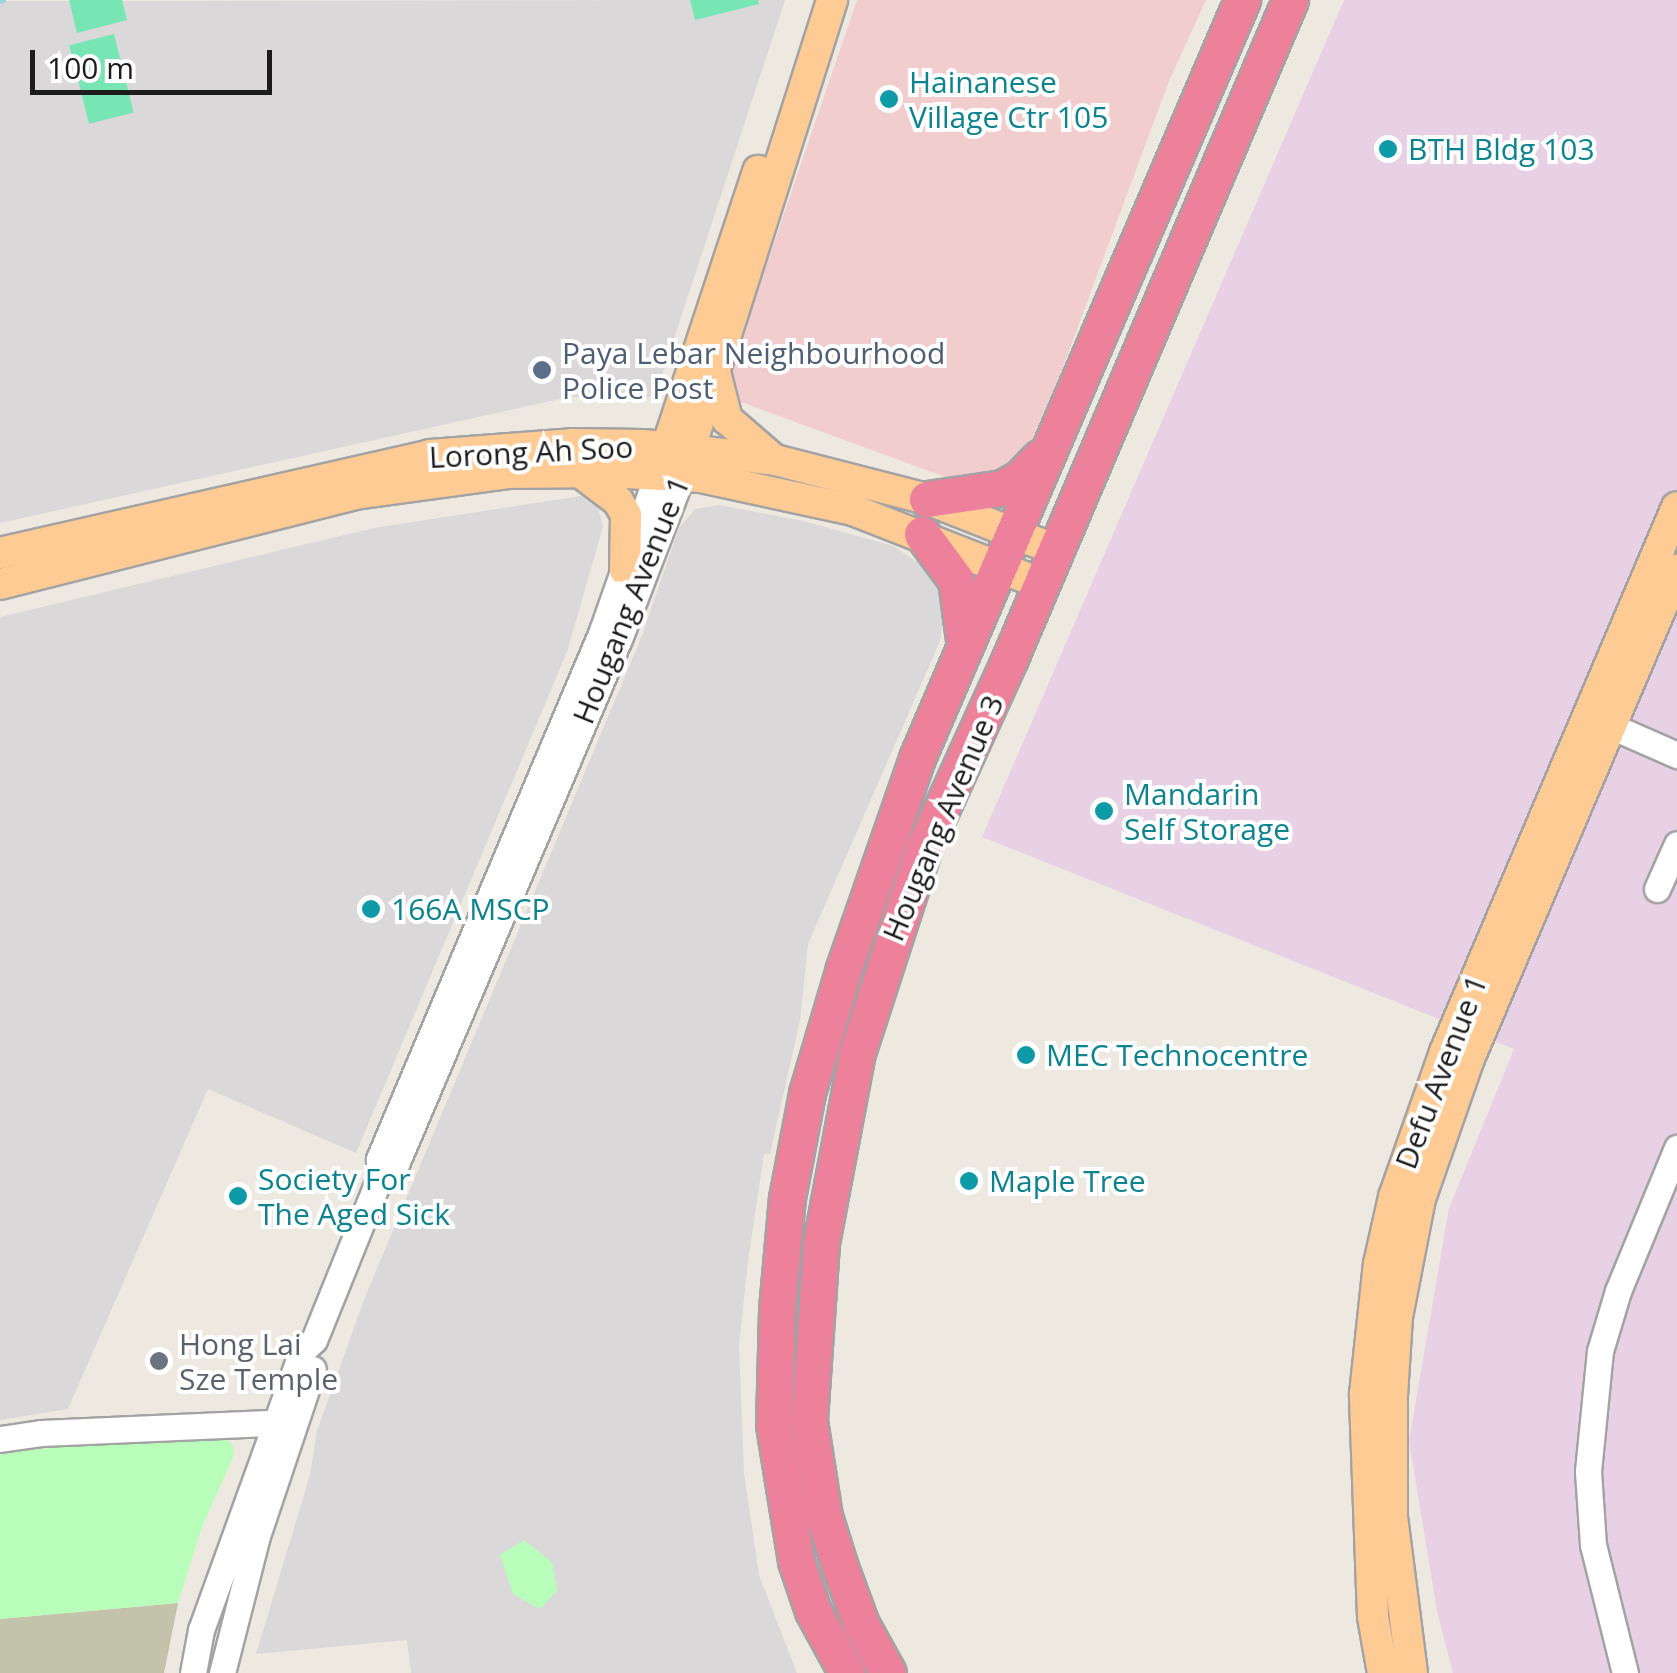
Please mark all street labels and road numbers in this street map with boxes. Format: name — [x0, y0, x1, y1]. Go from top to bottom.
street label: Lorong Ah Soo — [428, 429, 634, 475]
street label: Hougang Avenue 1 — [565, 471, 697, 729]
street label: Hougang Avenue 3 — [875, 690, 1011, 946]
street label: Defu Avenue 1 — [1388, 970, 1494, 1174]

